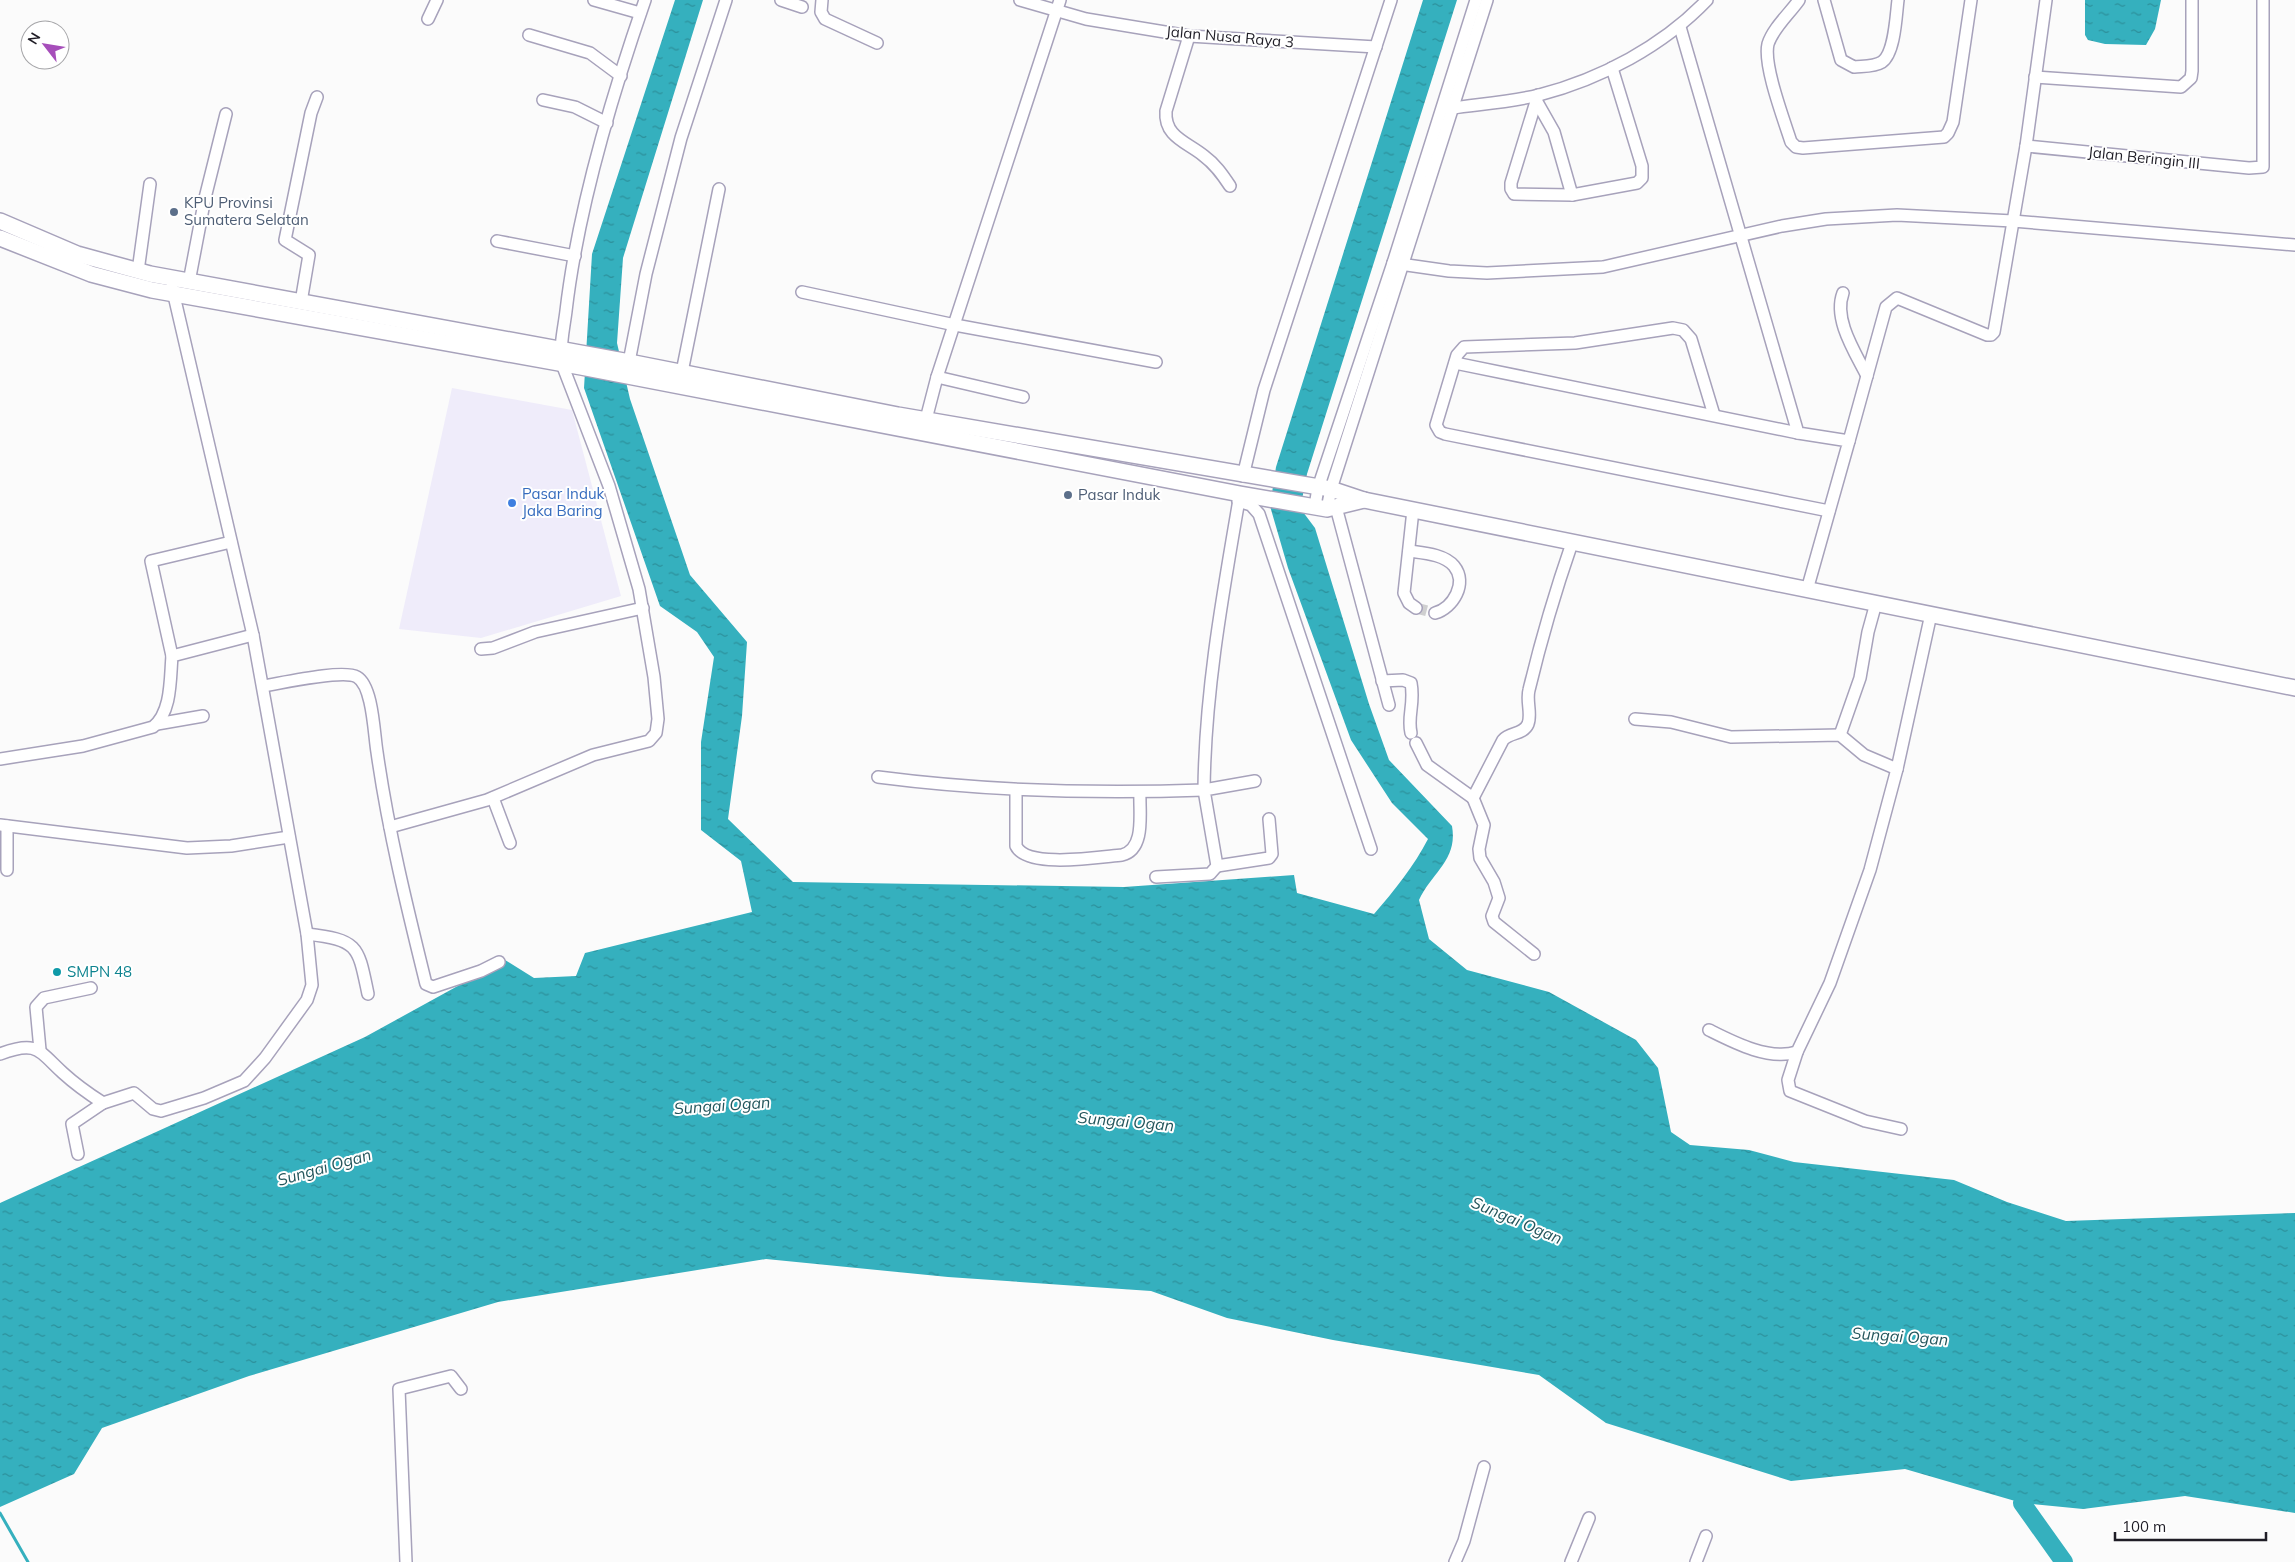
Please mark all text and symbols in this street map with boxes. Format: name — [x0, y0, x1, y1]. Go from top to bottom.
north arrow — [20, 20, 70, 70]
street label: Jalan Nusa Raya 3 — [1165, 21, 1295, 52]
text: N — [23, 29, 44, 47]
street label: Jalan Beringin III — [2087, 142, 2201, 173]
place label: KPU Provinsi Sumatera Selatan — [184, 193, 309, 229]
marker: KPU Provinsi Sumatera Selatan — [168, 206, 180, 218]
place label: Pasar Induk Jaka Baring — [522, 484, 605, 520]
place label: Pasar Induk — [1078, 485, 1161, 504]
marker: Pasar Induk — [1062, 489, 1074, 501]
marker: Pasar Induk Jaka Baring — [506, 497, 518, 509]
place label: SMPN 48 — [67, 962, 132, 981]
marker: SMPN 48 — [51, 966, 63, 978]
water label: Sungai Ogan — [673, 1092, 771, 1118]
water label: Sungai Ogan — [1077, 1107, 1175, 1135]
water label: Sungai Ogan — [275, 1144, 373, 1190]
water label: Sungai Ogan — [1469, 1192, 1565, 1248]
water label: Sungai Ogan — [1851, 1323, 1949, 1349]
scale bar — [2115, 1510, 2266, 1542]
text: 100 m — [2122, 1517, 2166, 1536]

